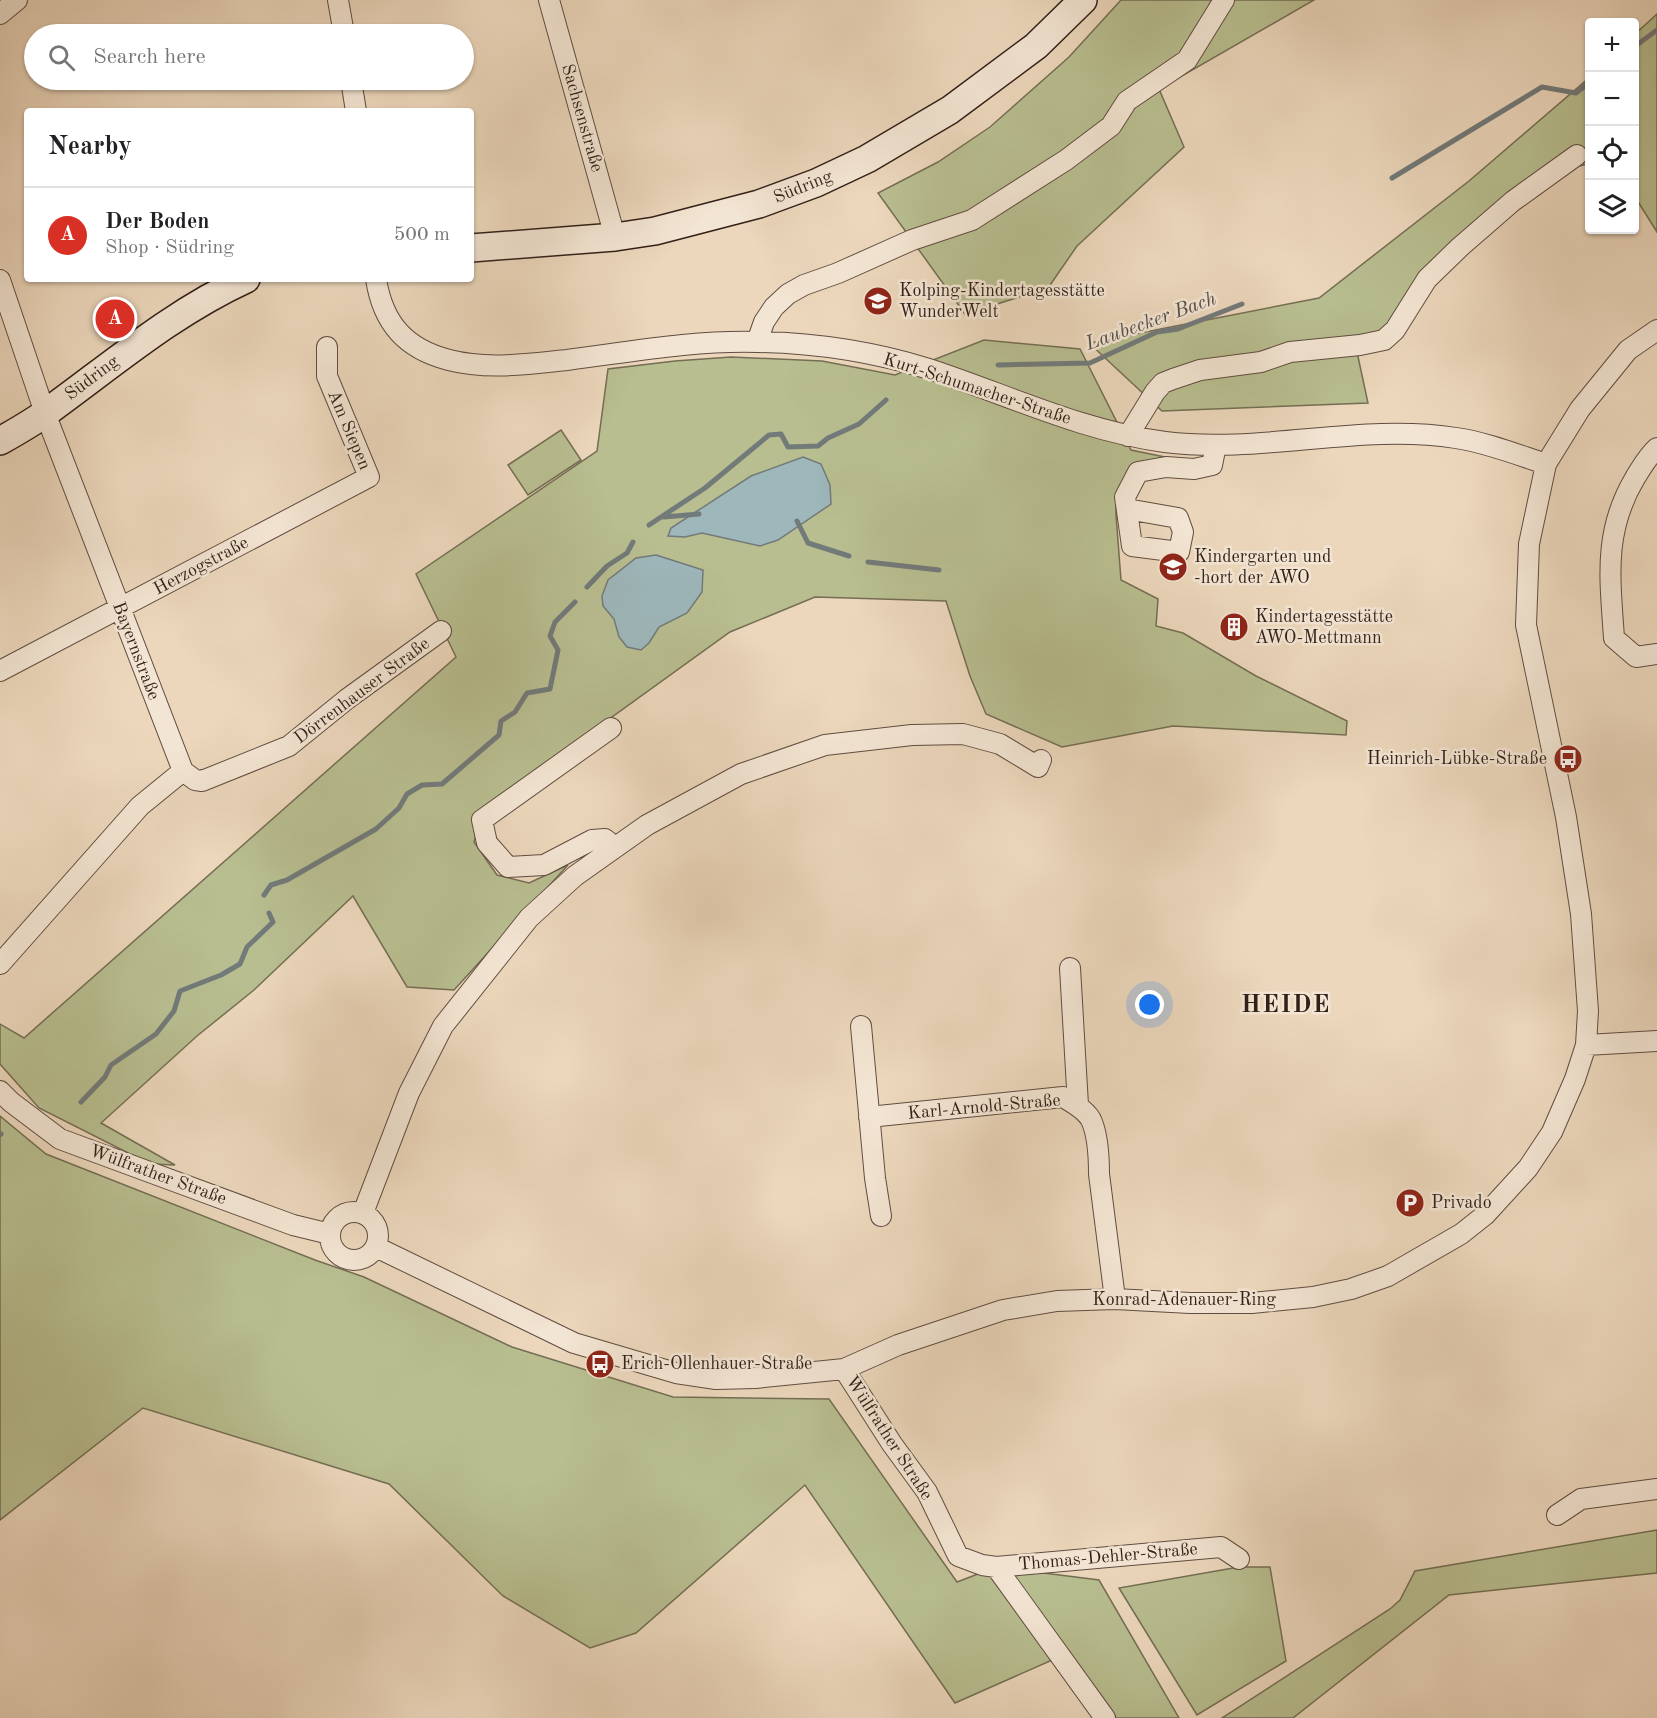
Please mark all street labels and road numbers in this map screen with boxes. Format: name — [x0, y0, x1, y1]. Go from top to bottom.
street label: Sachsenstraße — [558, 62, 606, 174]
street label: Südring — [771, 167, 835, 207]
street label: Kurt-Schumacher-Straße — [881, 350, 1073, 428]
street label: Südring — [62, 352, 122, 404]
street label: Am Siepen — [324, 387, 374, 473]
street label: Herzogstraße — [151, 534, 251, 598]
street label: Bayernstraße — [109, 600, 163, 702]
street label: Dörrenhauser Straße — [291, 634, 433, 748]
street label: Karl-Arnold-Straße — [907, 1091, 1061, 1123]
street label: Wülfrather Straße — [87, 1142, 229, 1208]
street label: Konrad-Adenauer-Ring — [1092, 1291, 1276, 1309]
street label: Wülfrather Straße — [842, 1373, 936, 1503]
street label: Thomas-Dehler-Straße — [1018, 1540, 1198, 1574]

